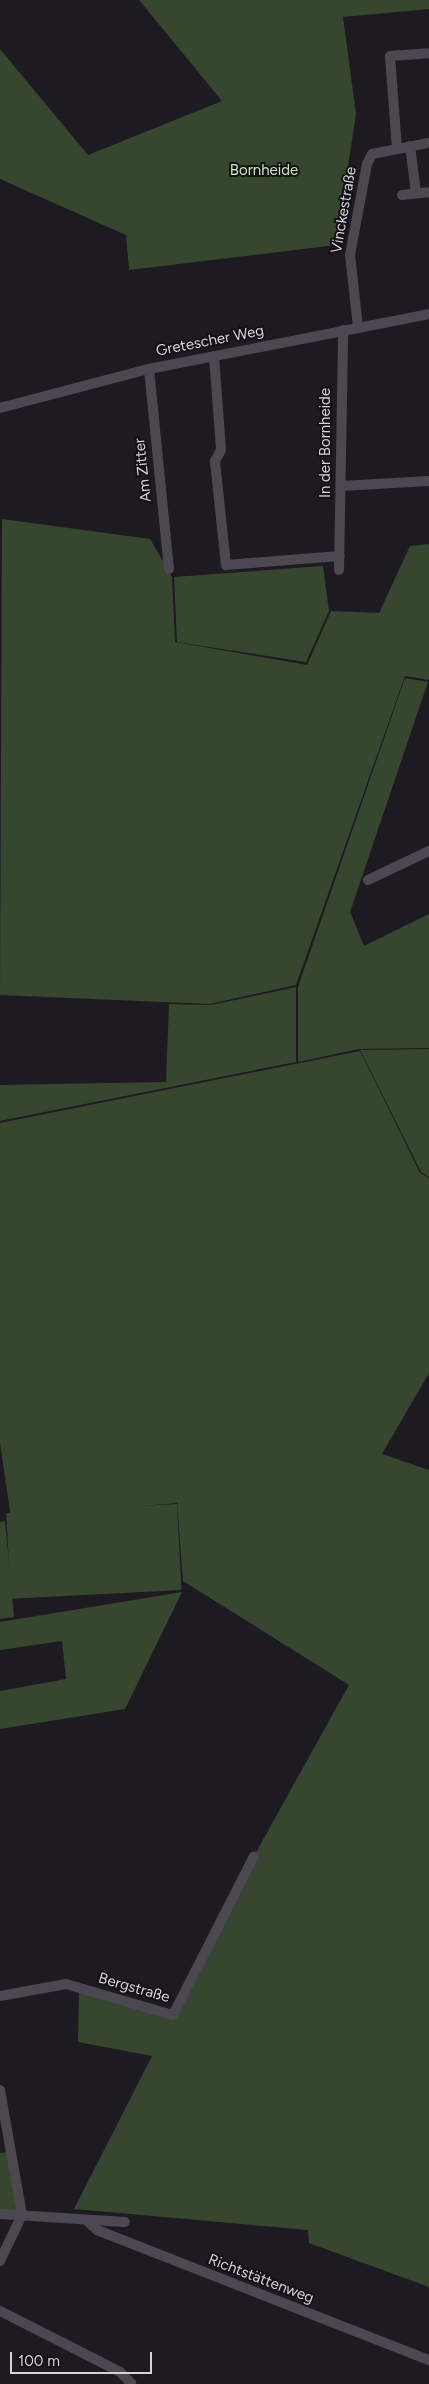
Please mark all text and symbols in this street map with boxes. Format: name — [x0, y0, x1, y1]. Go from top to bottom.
park label: Bornheide — [230, 162, 298, 180]
street label: Vinckestraße — [328, 165, 360, 255]
street label: Gretescher Weg — [154, 322, 266, 360]
street label: In der Bornheide — [317, 388, 335, 498]
street label: Am Zitter — [131, 437, 155, 503]
street label: Bergstraße — [96, 1969, 172, 2007]
street label: Richtstättenweg — [206, 2251, 316, 2307]
scale bar — [12, 2342, 155, 2374]
text: 100 m — [18, 2352, 60, 2370]

